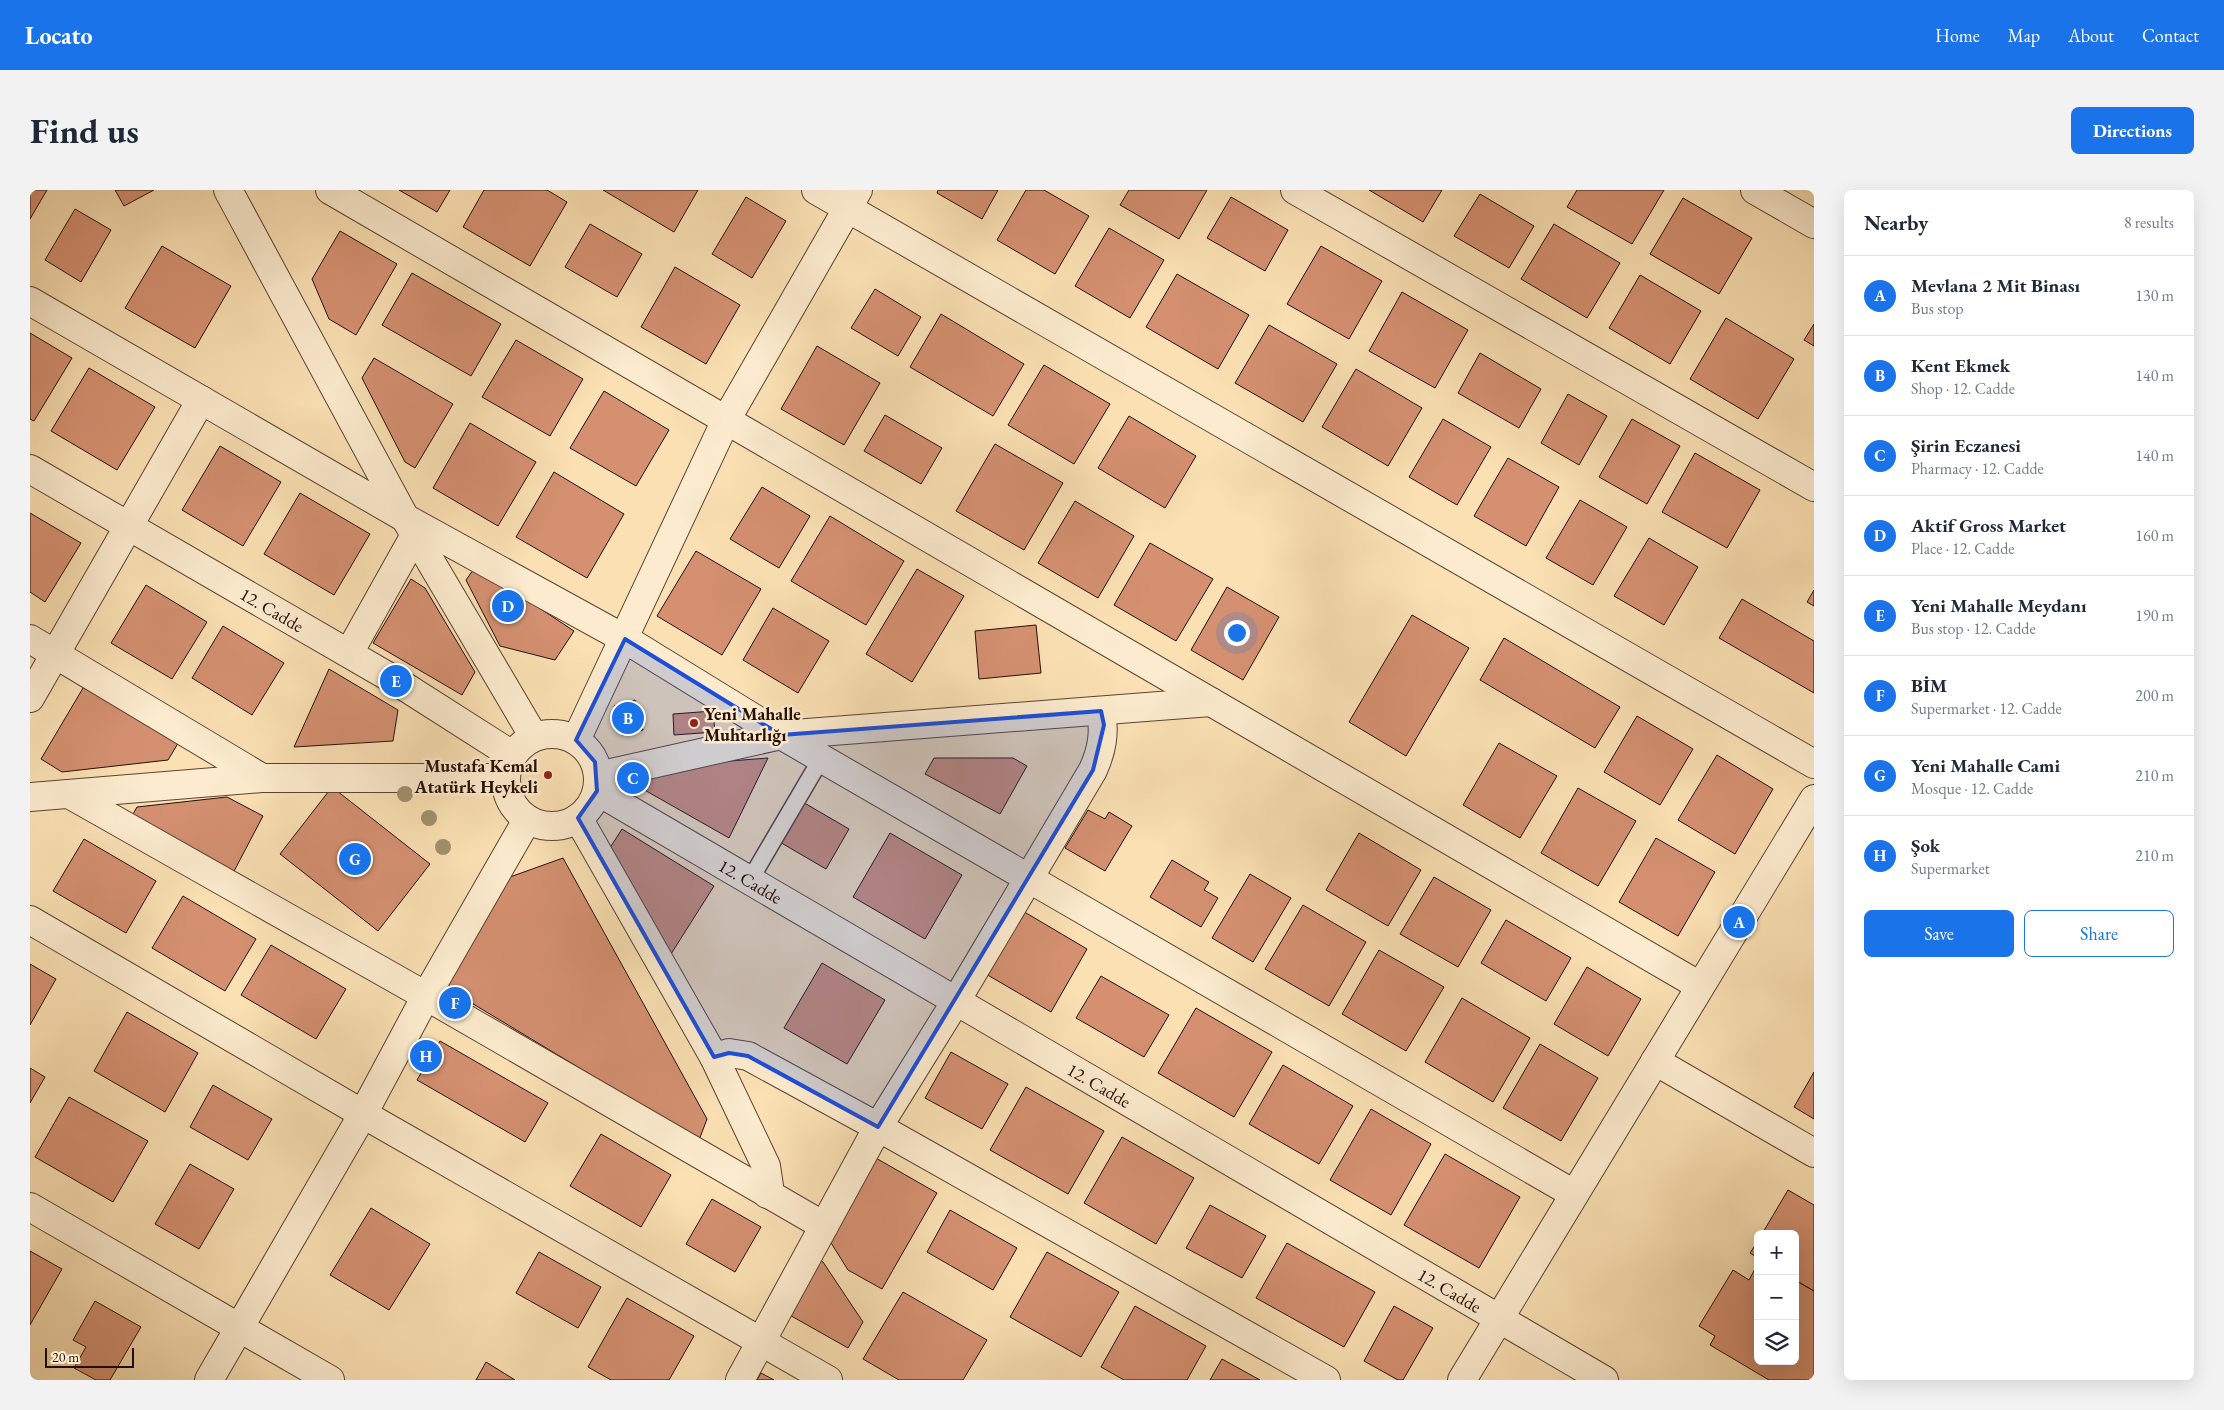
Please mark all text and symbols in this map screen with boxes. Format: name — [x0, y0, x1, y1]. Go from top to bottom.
text: Locato — [25, 20, 93, 51]
text: Home — [1935, 24, 1980, 47]
text: Map — [2008, 24, 2040, 47]
text: About — [2068, 24, 2114, 47]
text: Contact — [2142, 24, 2199, 47]
button: Directions — [2071, 107, 2194, 154]
text: Find us — [30, 108, 139, 153]
text: Nearby — [1864, 209, 1928, 236]
text: 8 results — [2124, 212, 2174, 233]
text: Mevlana 2 Mit Binası — [1911, 273, 2080, 298]
text: A — [1874, 285, 1886, 306]
text: 130 m — [2135, 285, 2174, 306]
text: Bus stop — [1911, 298, 1964, 319]
text: Kent Ekmek — [1911, 353, 2010, 378]
text: B — [1875, 365, 1885, 386]
text: 140 m — [2135, 365, 2174, 386]
text: Shop · 12. Cadde — [1911, 378, 2015, 399]
text: Şirin Eczanesi — [1911, 433, 2021, 458]
text: C — [1874, 445, 1886, 466]
text: 140 m — [2135, 445, 2174, 466]
text: Pharmacy · 12. Cadde — [1911, 458, 2044, 479]
text: Aktif Gross Market — [1911, 513, 2066, 538]
text: D — [1874, 525, 1886, 546]
text: 160 m — [2135, 525, 2174, 546]
text: Place · 12. Cadde — [1911, 538, 2015, 559]
street label: 12. Cadde — [236, 582, 308, 637]
pin: D — [492, 587, 524, 625]
text: Yeni Mahalle Meydanı — [1911, 593, 2087, 618]
text: E — [1875, 605, 1885, 626]
text: 190 m — [2135, 605, 2174, 626]
text: Bus stop · 12. Cadde — [1911, 618, 2036, 639]
your location — [1224, 620, 1250, 646]
pin: E — [380, 662, 412, 700]
text: BİM — [1911, 673, 1947, 698]
text: F — [1876, 685, 1884, 706]
text: 200 m — [2135, 685, 2174, 706]
text: Supermarket · 12. Cadde — [1911, 698, 2062, 719]
pin: B — [612, 699, 644, 737]
place label: Yeni Mahalle Muhtarlığı — [704, 702, 801, 746]
marker: Yeni Mahalle Muhtarlığı — [688, 717, 700, 729]
text: Yeni Mahalle Cami — [1911, 753, 2060, 778]
place label: Mustafa Kemal Atatürk Heykeli — [414, 754, 539, 798]
pin: C — [617, 759, 649, 797]
text: G — [1874, 765, 1886, 786]
text: 210 m — [2135, 765, 2174, 786]
marker: Mustafa Kemal Atatürk Heykeli — [542, 769, 554, 781]
text: Mosque · 12. Cadde — [1911, 778, 2033, 799]
text: Şok — [1911, 833, 1940, 858]
pin: G — [339, 840, 371, 878]
text: H — [1874, 845, 1886, 866]
text: 210 m — [2135, 845, 2174, 866]
street label: 12. Cadde — [715, 853, 787, 909]
text: Supermarket — [1911, 858, 1990, 879]
pin: A — [1723, 903, 1755, 941]
button: Save — [1864, 910, 2014, 957]
button: Share — [2024, 910, 2174, 957]
pin: F — [439, 984, 471, 1022]
pin: H — [410, 1037, 442, 1075]
street label: 12. Cadde — [1063, 1057, 1136, 1113]
map controls — [1754, 1230, 1799, 1365]
button: + — [1754, 1230, 1799, 1275]
street label: 12. Cadde — [1414, 1262, 1486, 1317]
button: − — [1754, 1275, 1799, 1320]
button: layers — [1754, 1320, 1799, 1365]
scale bar — [45, 1345, 134, 1368]
text: 20 m — [52, 1348, 79, 1366]

